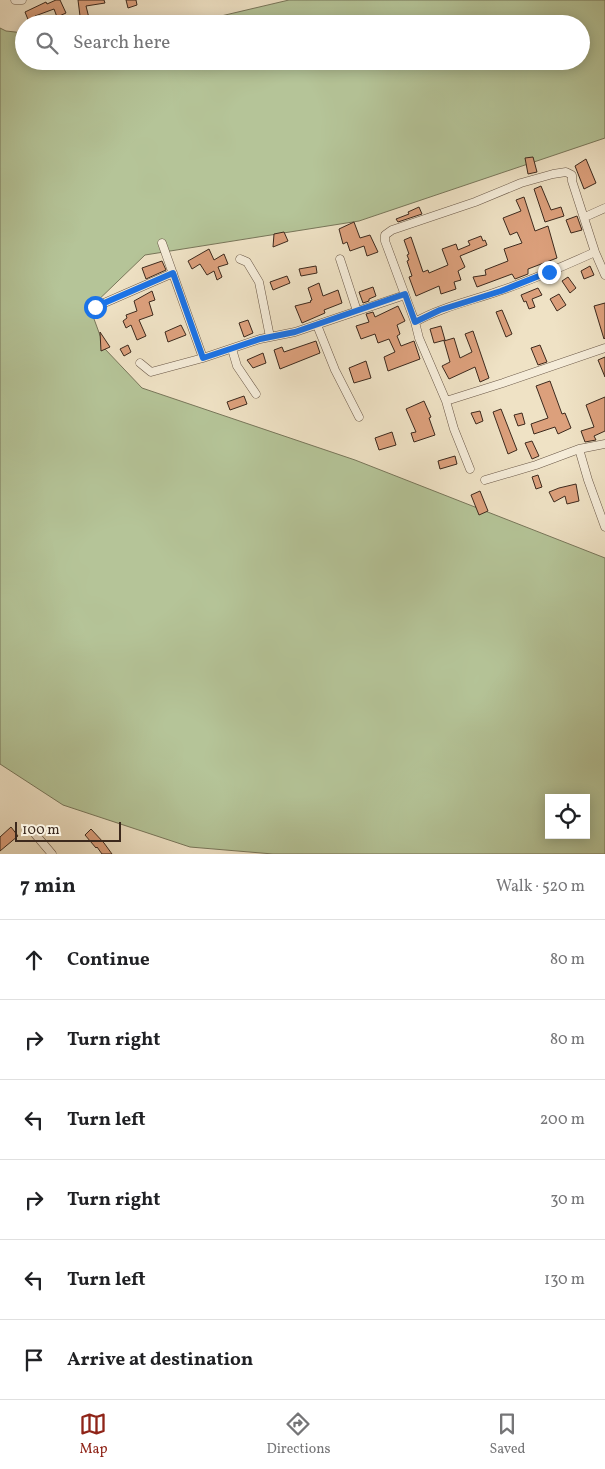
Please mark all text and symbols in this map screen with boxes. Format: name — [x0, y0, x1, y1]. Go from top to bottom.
search box — [15, 15, 590, 70]
icon: search — [33, 29, 61, 57]
text: Search here — [73, 30, 170, 56]
route end — [538, 261, 561, 284]
route start — [84, 296, 107, 319]
map controls — [545, 794, 590, 839]
button: locate — [545, 794, 590, 839]
scale bar — [15, 819, 121, 842]
text: 100 m — [22, 821, 60, 840]
text: 7 min — [20, 872, 76, 901]
text: Walk · 520 m — [496, 876, 585, 898]
icon: ahead — [20, 946, 48, 974]
text: Continue — [67, 947, 150, 973]
text: 80 m — [550, 949, 585, 971]
icon: right — [20, 1026, 48, 1054]
text: Turn right — [67, 1027, 160, 1053]
text: 80 m — [550, 1029, 585, 1051]
icon: left — [20, 1106, 48, 1134]
text: Turn left — [67, 1107, 146, 1133]
text: 200 m — [540, 1109, 585, 1131]
icon: right — [20, 1186, 48, 1214]
text: Turn right — [67, 1187, 160, 1213]
text: 30 m — [550, 1189, 585, 1211]
icon: left — [20, 1266, 48, 1294]
text: Turn left — [67, 1267, 146, 1293]
text: 130 m — [544, 1269, 585, 1291]
icon: arrive — [20, 1346, 48, 1374]
text: Arrive at destination — [67, 1347, 253, 1373]
tab: Map — [79, 1410, 107, 1459]
tab: Directions — [266, 1410, 331, 1459]
tab: Saved — [489, 1410, 526, 1459]

